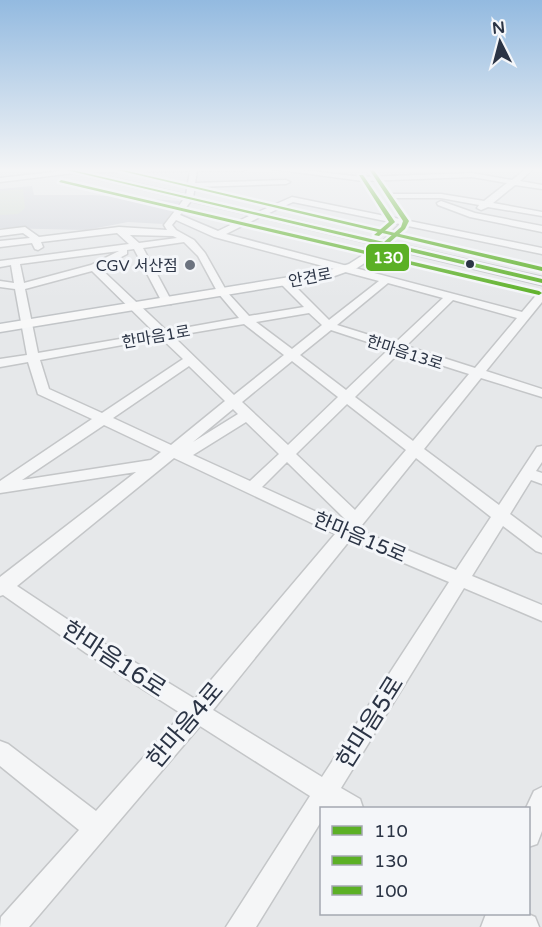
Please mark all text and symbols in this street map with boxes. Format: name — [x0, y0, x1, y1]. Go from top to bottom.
north arrow — [470, 12, 530, 72]
text: N — [491, 17, 506, 39]
line badge: 130 — [365, 243, 410, 272]
text: 130 — [373, 248, 403, 268]
place label: CGV 서산점 — [96, 256, 178, 276]
marker: CGV 서산점 — [183, 258, 197, 272]
unlabelled marker — [464, 258, 476, 270]
street label: 안견로 — [287, 264, 334, 292]
street label: 한마음1로 — [120, 321, 192, 353]
street label: 한마음13로 — [364, 331, 446, 375]
street label: 한마음15로 — [309, 508, 410, 568]
street label: 한마음16로 — [56, 615, 171, 704]
street label: 한마음5로 — [331, 671, 410, 774]
street label: 한마음4로 — [141, 676, 230, 774]
legend — [320, 807, 530, 915]
text: 110 — [374, 820, 408, 842]
text: 130 — [374, 850, 408, 872]
text: 100 — [374, 880, 408, 902]

